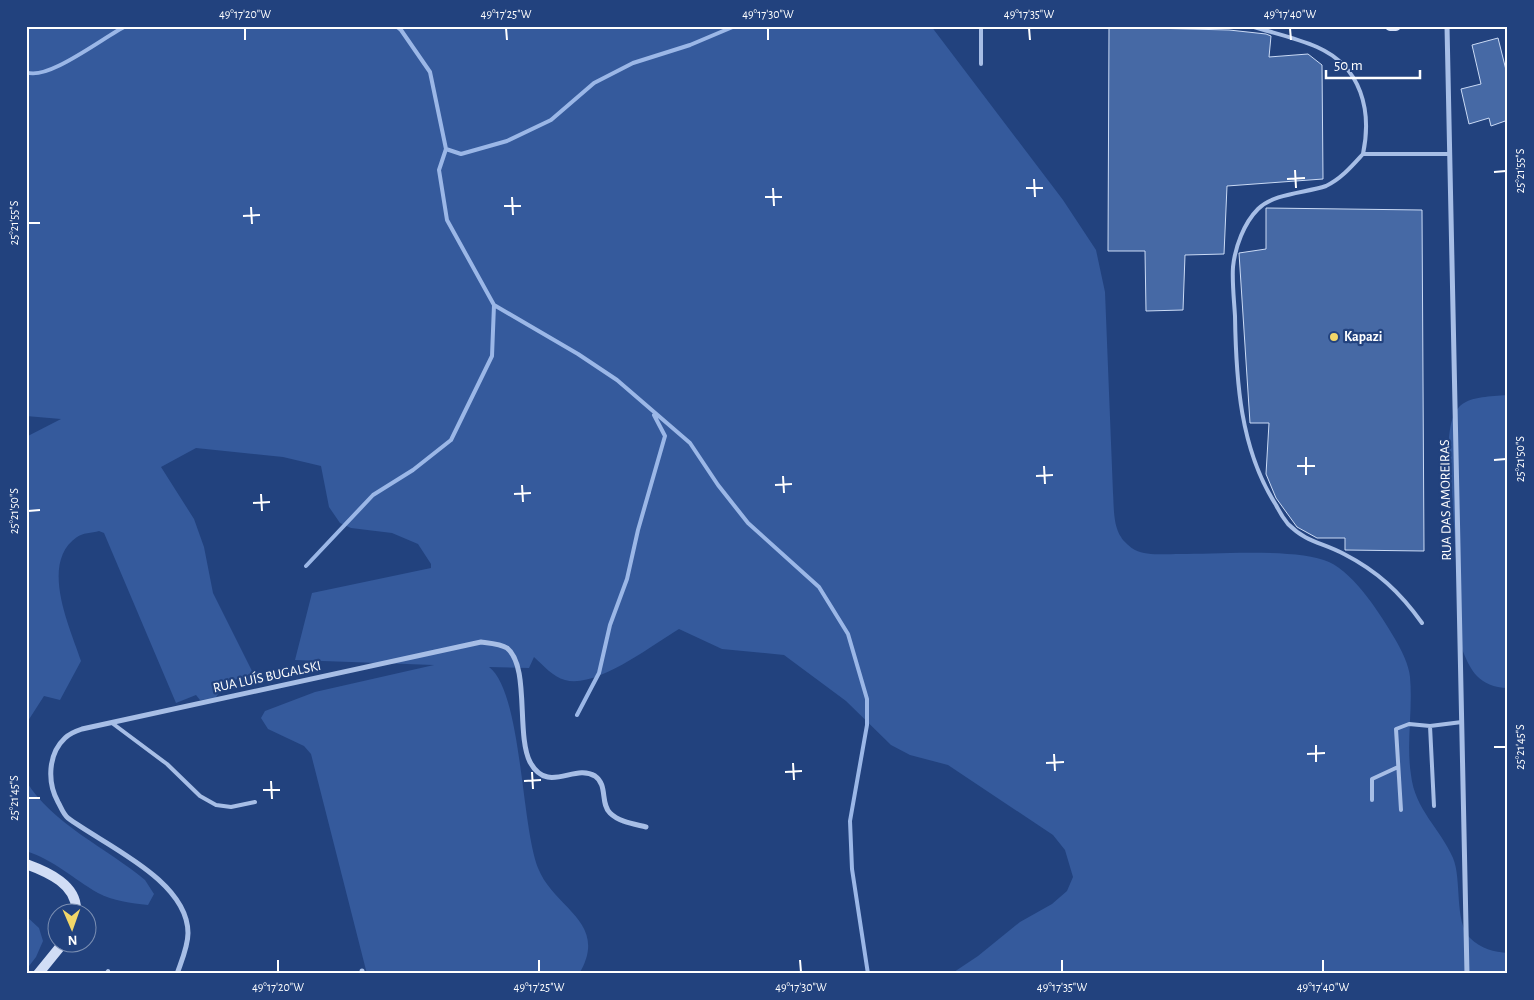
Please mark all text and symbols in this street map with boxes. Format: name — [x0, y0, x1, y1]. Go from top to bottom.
text: 49°17'20"W — [219, 8, 271, 20]
text: 49°17'25"W — [481, 8, 532, 20]
text: 49°17'30"W — [742, 8, 794, 20]
text: 49°17'35"W — [1004, 8, 1054, 20]
text: 49°17'40"W — [1264, 8, 1316, 20]
scale bar — [1326, 48, 1420, 80]
text: 50 m — [1334, 58, 1363, 73]
text: 25°21'55"S — [1514, 148, 1526, 193]
text: 25°21'55"S — [8, 200, 20, 245]
place label: Kapazi — [1344, 330, 1382, 344]
marker: Kapazi — [1328, 331, 1340, 343]
text: 25°21'50"S — [1514, 436, 1526, 482]
street label: RUA DAS AMOREIRAS — [1438, 439, 1454, 561]
text: 25°21'50"S — [8, 488, 20, 534]
street label: RUA LUÍS BUGALSKI — [211, 656, 322, 695]
text: 25°21'45"S — [1514, 724, 1526, 770]
text: 25°21'45"S — [8, 775, 20, 821]
north arrow — [48, 902, 98, 952]
text: N — [67, 933, 78, 947]
text: 49°17'20"W — [252, 981, 304, 993]
text: 49°17'25"W — [514, 981, 565, 993]
text: 49°17'30"W — [775, 981, 827, 993]
text: 49°17'35"W — [1037, 981, 1087, 993]
text: 49°17'40"W — [1297, 981, 1349, 993]

